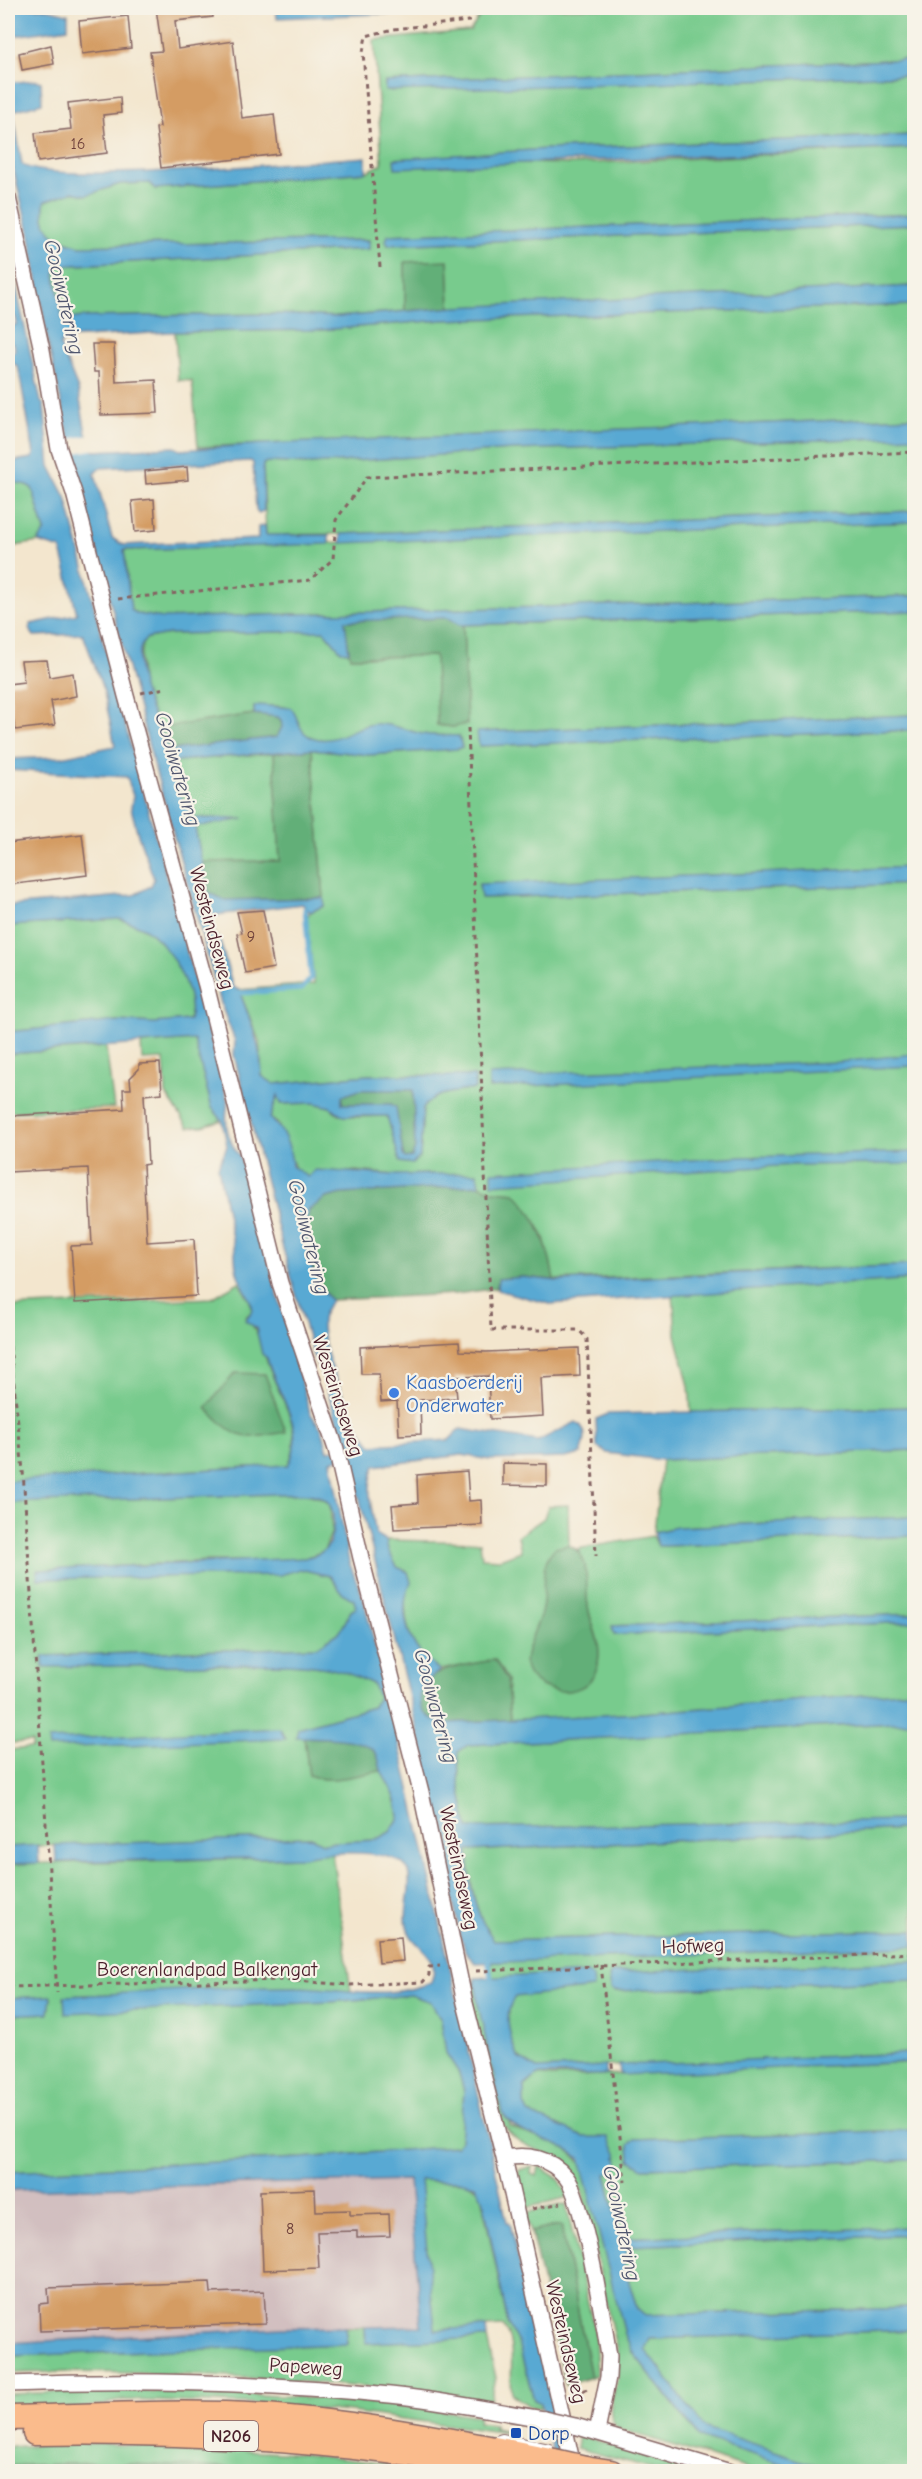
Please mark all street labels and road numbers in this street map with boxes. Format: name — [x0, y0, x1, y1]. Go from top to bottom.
street label: Westeindseweg — [185, 864, 239, 992]
street label: Westeindseweg — [308, 1332, 368, 1460]
street label: Westeindseweg — [435, 1804, 483, 1932]
street label: Hofweg — [661, 1933, 725, 1959]
street label: Boerenlandpad Balkengat — [97, 1958, 318, 1981]
street label: Westeindseweg — [541, 2278, 591, 2406]
street label: Papeweg — [269, 2353, 343, 2381]
road number: N206 — [204, 2421, 258, 2451]

